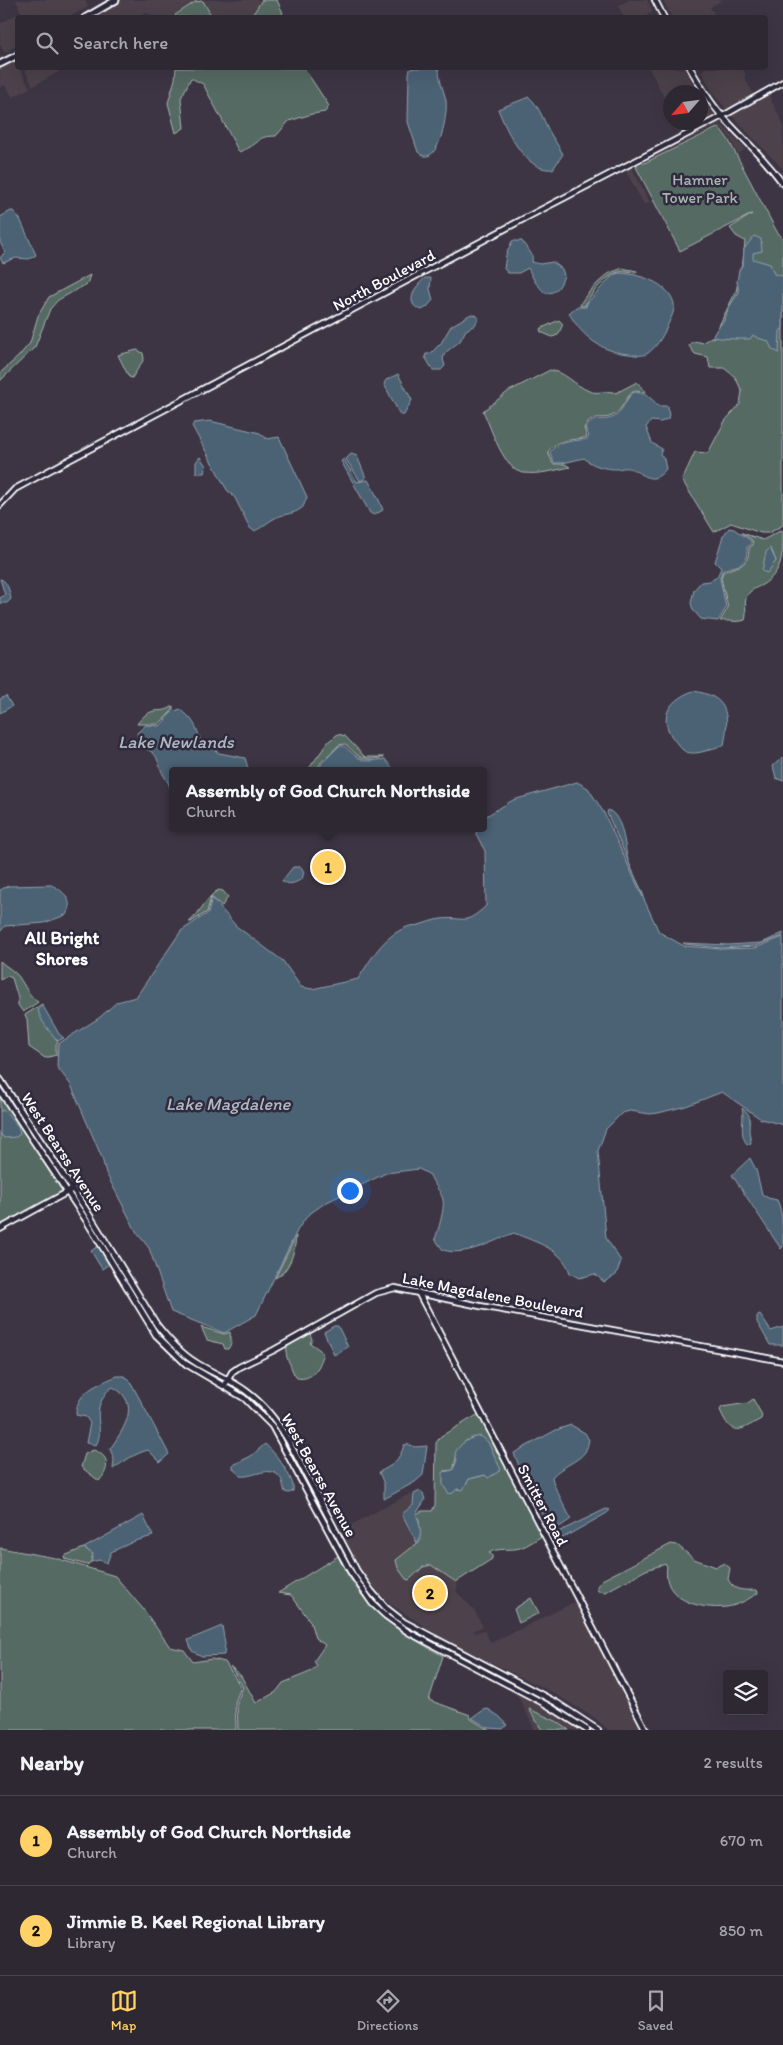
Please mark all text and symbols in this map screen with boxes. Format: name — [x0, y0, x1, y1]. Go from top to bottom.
search box — [15, 15, 768, 70]
icon: search — [33, 29, 61, 57]
text: Search here — [73, 31, 168, 54]
north arrow — [663, 85, 708, 130]
park label: Hamner Tower Park — [662, 170, 739, 207]
street label: North Boulevard — [330, 245, 439, 315]
water label: Lake Newlands — [118, 731, 235, 753]
popup — [169, 767, 487, 832]
text: Assembly of God Church Northside — [186, 779, 470, 802]
text: Church — [186, 802, 236, 821]
pin: 1 — [312, 848, 344, 886]
district label: All Bright Shores — [24, 927, 99, 970]
street label: West Bearss Avenue — [17, 1089, 109, 1215]
water label: Lake Magdalene — [166, 1093, 292, 1115]
your location — [337, 1178, 363, 1204]
street label: Lake Magdalene Boulevard — [401, 1268, 585, 1322]
street label: West Bearss Avenue — [277, 1410, 361, 1540]
street label: Smitter Road — [513, 1461, 573, 1549]
pin: 2 — [414, 1574, 446, 1612]
map controls — [723, 1670, 768, 1715]
button: layers — [723, 1670, 768, 1715]
text: Nearby — [20, 1750, 84, 1775]
text: 2 results — [703, 1753, 763, 1772]
text: Assembly of God Church Northside — [67, 1820, 351, 1843]
text: 1 — [32, 1831, 40, 1850]
text: 670 m — [720, 1831, 763, 1850]
text: Church — [67, 1843, 117, 1862]
text: Jimmie B. Keel Regional Library — [67, 1910, 325, 1933]
text: 2 — [32, 1921, 40, 1940]
text: 850 m — [719, 1921, 763, 1940]
text: Library — [67, 1933, 115, 1952]
tab: Map — [110, 1987, 138, 2034]
tab: Directions — [357, 1987, 418, 2034]
tab: Saved — [638, 1987, 673, 2034]

